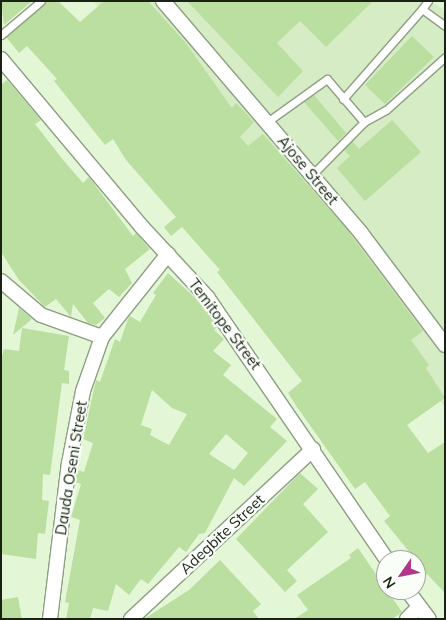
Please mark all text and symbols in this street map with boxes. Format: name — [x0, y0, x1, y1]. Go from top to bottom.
street label: Ajose Street — [274, 132, 342, 208]
street label: Temitope Street — [185, 275, 265, 373]
street label: Dauda Oseni Street — [51, 400, 91, 536]
street label: Adegbite Street — [176, 490, 268, 578]
north arrow — [376, 550, 426, 600]
text: N — [379, 573, 400, 592]

